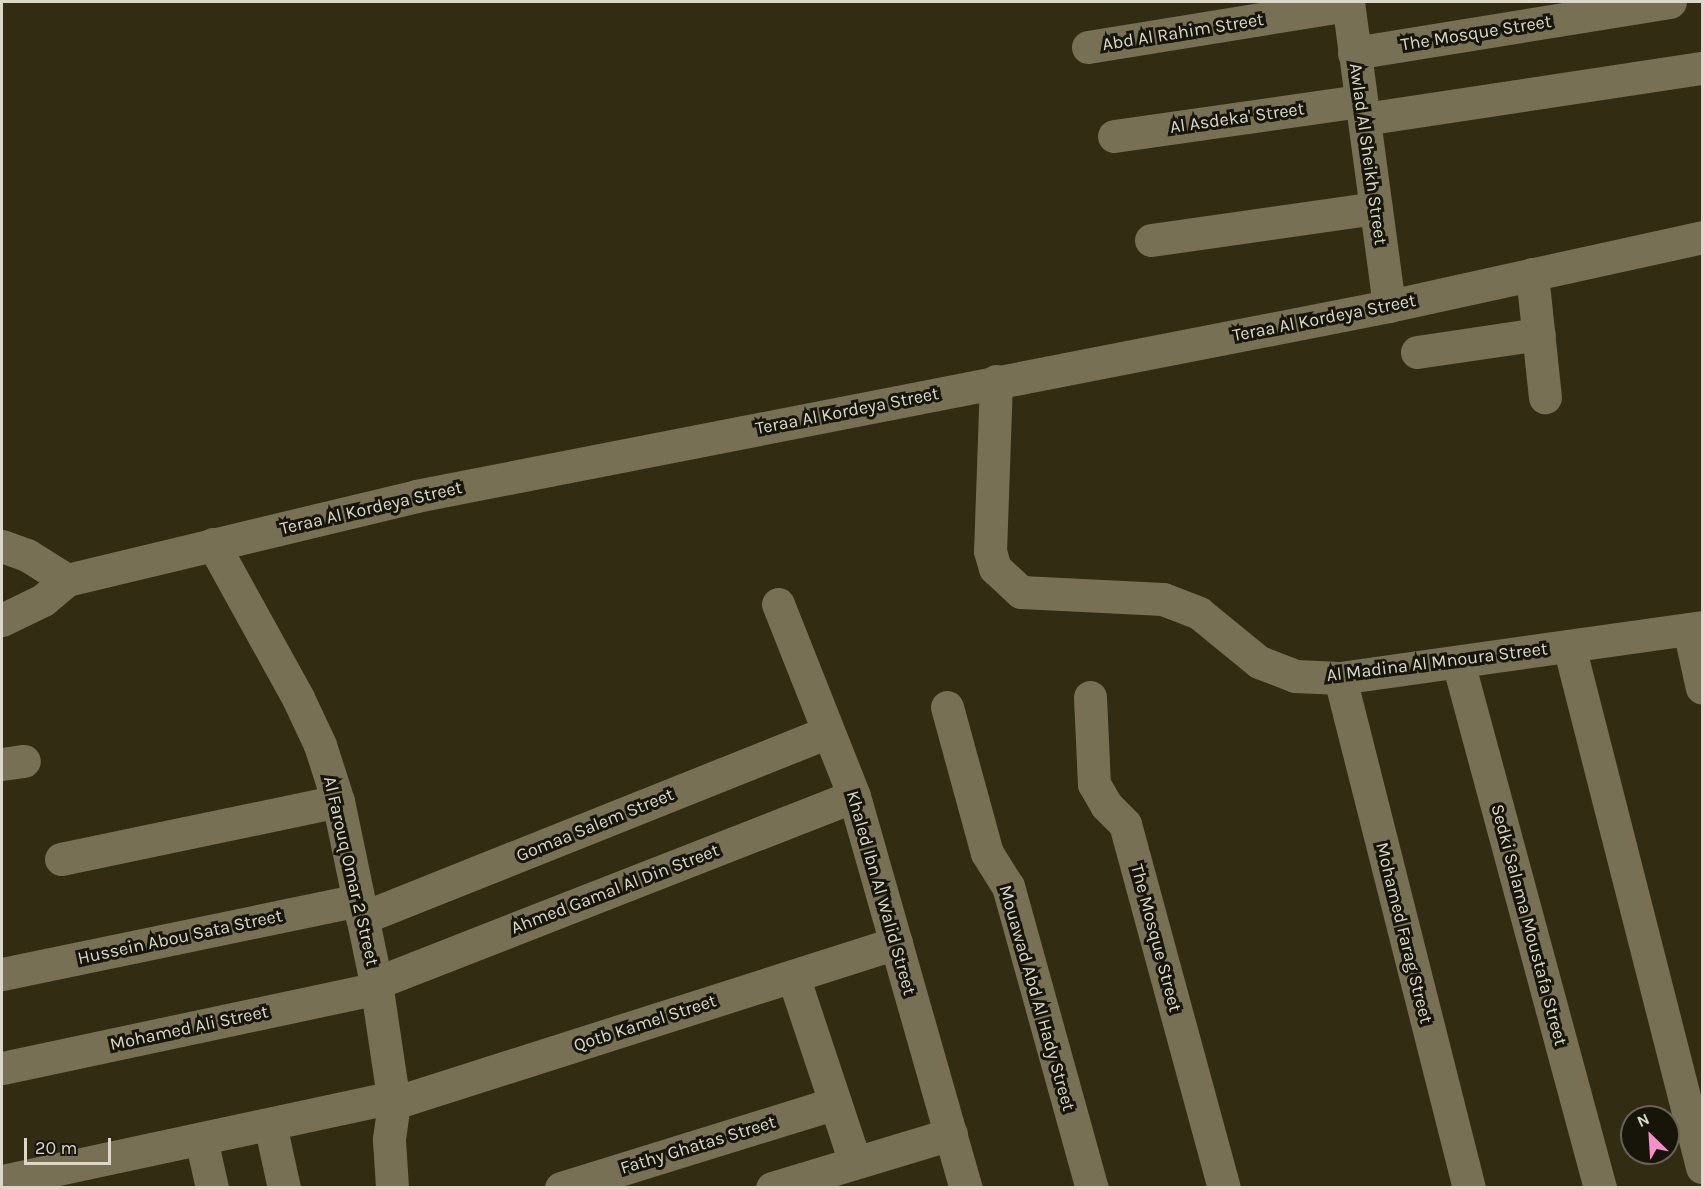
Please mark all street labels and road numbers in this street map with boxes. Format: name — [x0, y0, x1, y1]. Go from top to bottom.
street label: Abd Al Rahim Street — [1101, 9, 1265, 55]
street label: The Mosque Street — [1399, 10, 1553, 56]
street label: Awlad Al Sheikh Street — [1345, 62, 1391, 246]
street label: Al Asdeka' Street — [1168, 98, 1306, 138]
street label: Teraa Al Kordeya Street — [1230, 290, 1418, 346]
street label: Teraa Al Kordeya Street — [753, 383, 941, 439]
street label: Teraa Al Kordeya Street — [278, 477, 464, 539]
street label: Al Madina Al Mnoura Street — [1325, 638, 1549, 686]
street label: Al Farouq Omar 2 Street — [319, 774, 383, 968]
street label: Gomaa Salem Street — [513, 784, 677, 866]
street label: Khaled Ibn Al Walid Street — [841, 788, 921, 998]
street label: Sedki Salama Moustafa Street — [1486, 802, 1572, 1048]
street label: Ahmed Gamal Al Din Street — [508, 839, 722, 939]
street label: Mohamed Farag Street — [1371, 840, 1437, 1026]
street label: The Mosque Street — [1126, 862, 1186, 1014]
street label: Mouawad Abd Al Hady Street — [994, 883, 1080, 1113]
street label: Hussein Abou Sata Street — [76, 905, 284, 969]
street label: Qotb Kamel Street — [571, 990, 719, 1056]
street label: Mohamed Ali Street — [108, 1001, 270, 1055]
street label: Fathy Ghatas Street — [618, 1111, 778, 1179]

